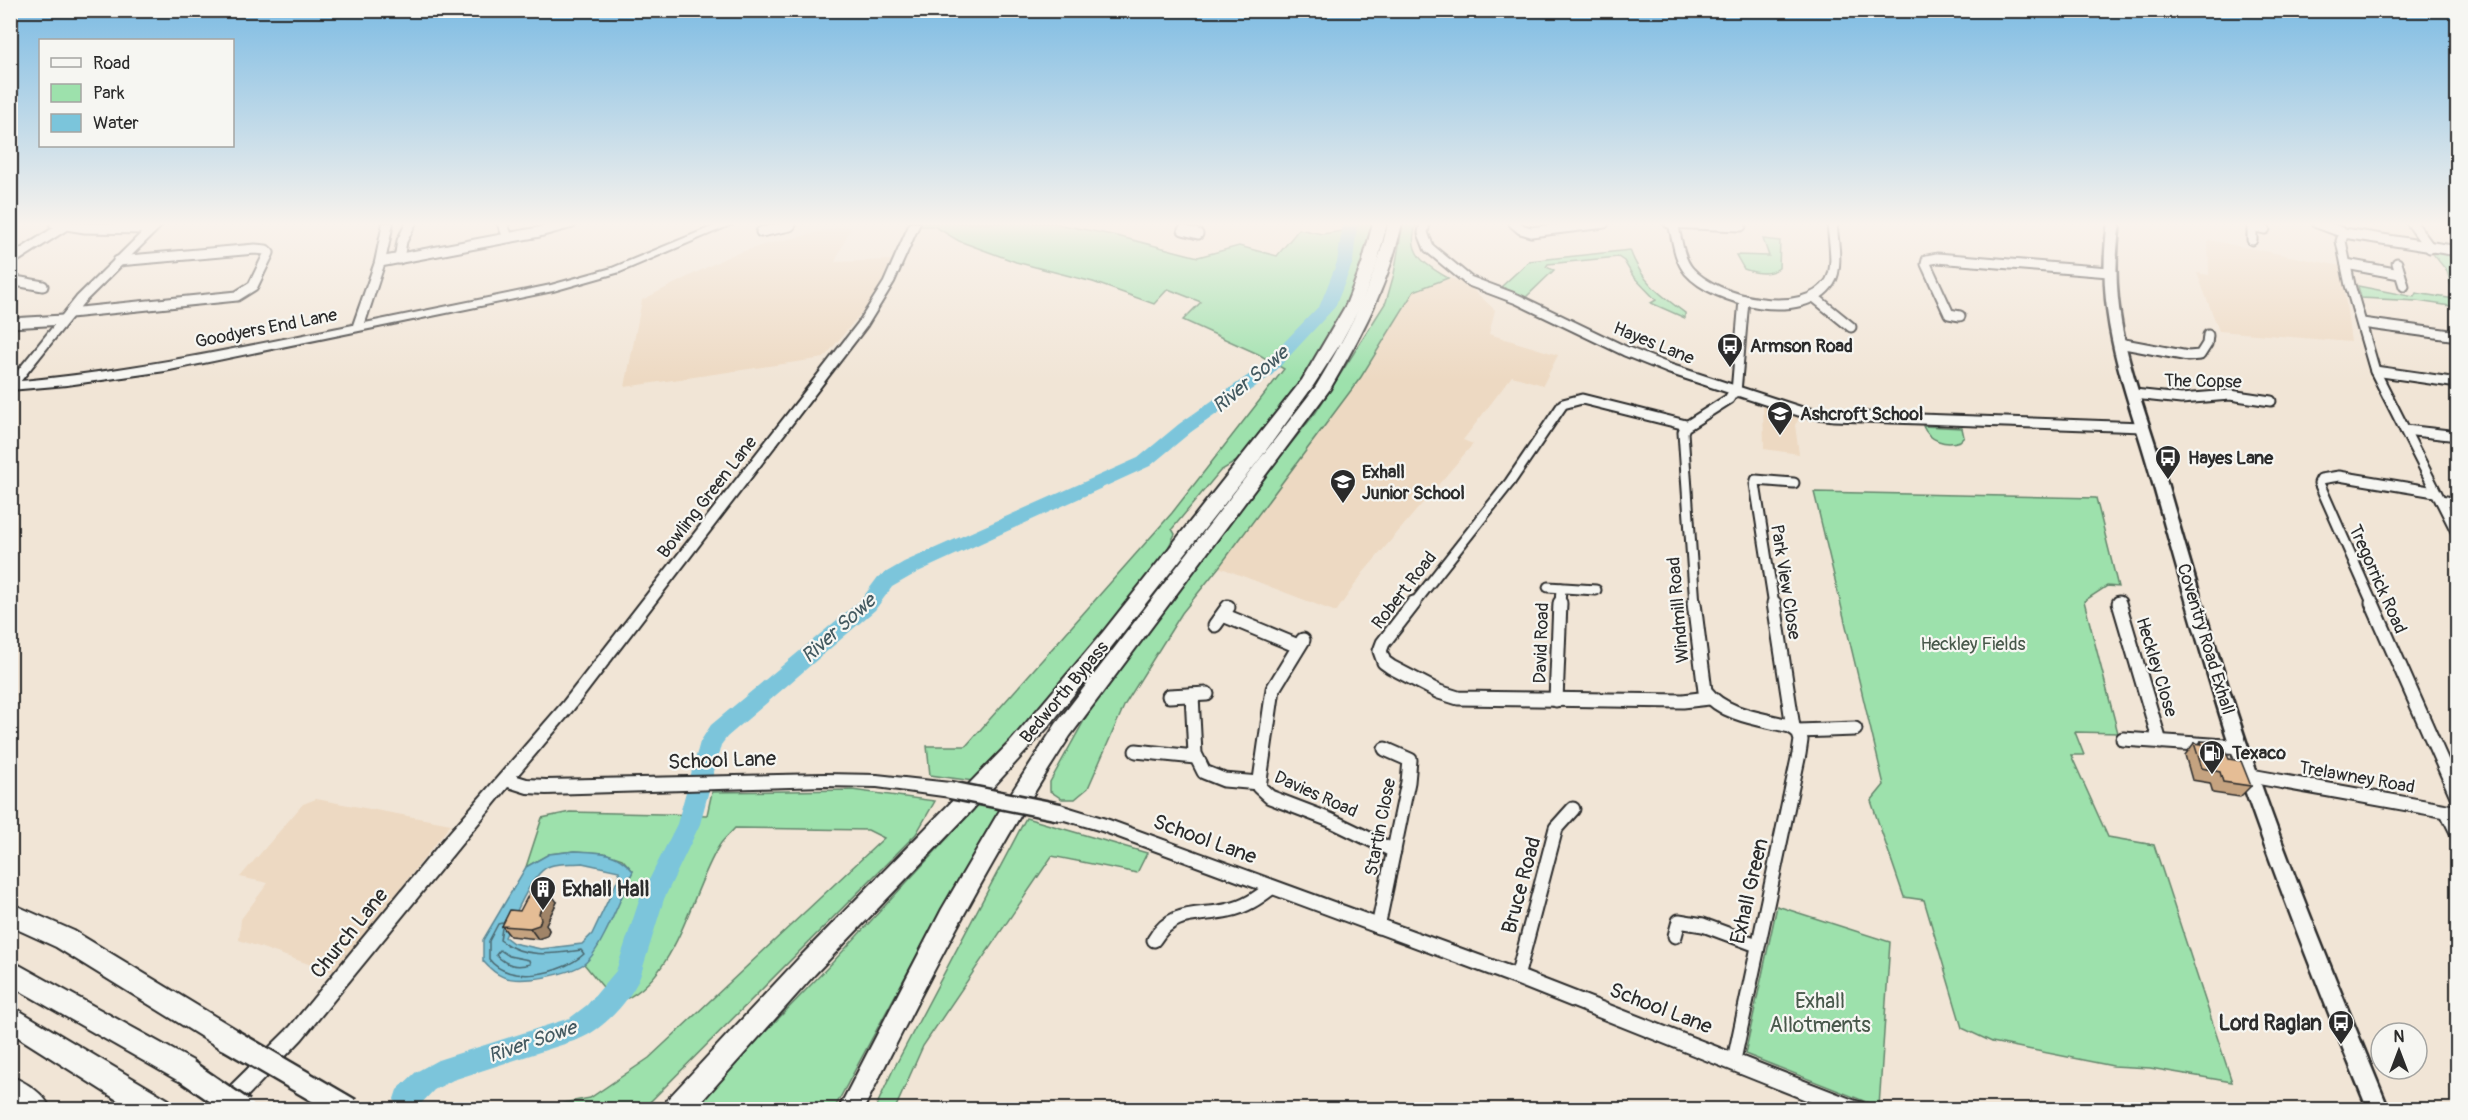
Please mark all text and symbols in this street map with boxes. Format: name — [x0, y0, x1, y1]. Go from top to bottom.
legend — [39, 39, 234, 147]
text: Road — [93, 52, 130, 75]
text: Park — [93, 82, 125, 105]
text: Water — [93, 112, 139, 135]
street label: Goodyers End Lane — [193, 303, 339, 354]
street label: Hayes Lane — [1610, 317, 1698, 370]
bus stop icon: Armson Road — [1715, 331, 1745, 369]
place label: Armson Road — [1750, 335, 1853, 358]
water label: River Sowe — [1207, 339, 1295, 418]
street label: The Copse — [2164, 369, 2242, 394]
school or university icon: Ashcroft School — [1765, 399, 1795, 437]
place label: Ashcroft School — [1800, 403, 1923, 426]
street label: Bowling Green Lane — [653, 432, 762, 563]
bus stop icon: Hayes Lane — [2153, 443, 2183, 481]
place label: Hayes Lane — [2188, 447, 2274, 470]
place label: Exhall Junior School — [1362, 461, 1465, 505]
school or university icon: Exhall Junior School — [1328, 467, 1358, 505]
street label: Tregorrick Road — [2343, 521, 2412, 637]
street label: Park View Close — [1765, 523, 1806, 641]
street label: Robert Road — [1367, 547, 1442, 634]
street label: Windmill Road — [1662, 556, 1695, 664]
street label: Coventry Road Exhall — [2172, 561, 2239, 717]
water label: River Sowe — [796, 587, 882, 668]
street label: David Road — [1529, 602, 1554, 684]
street label: Heckley Close — [2130, 615, 2183, 720]
park label: Heckley Fields — [1920, 633, 2026, 656]
street label: Bedworth Bypass — [1015, 636, 1114, 748]
fuel station icon: Texaco — [2197, 738, 2227, 776]
place label: Texaco — [2231, 742, 2286, 765]
street label: School Lane — [668, 745, 777, 776]
street label: Trelawney Road — [2297, 756, 2417, 799]
street label: Davies Road — [1270, 766, 1361, 823]
street label: Startin Close — [1360, 776, 1401, 878]
street label: School Lane — [1149, 808, 1261, 871]
street label: Bruce Road — [1496, 834, 1547, 936]
street label: Exhall Green — [1724, 836, 1775, 947]
building icon: Exhall Hall — [528, 874, 558, 912]
place label: Exhall Hall — [562, 876, 650, 903]
street label: Church Lane — [305, 882, 395, 984]
street label: School Lane — [1606, 976, 1717, 1041]
park label: Exhall Allotments — [1769, 988, 1871, 1039]
bus stop icon: Lord Raglan — [2326, 1008, 2356, 1046]
place label: Lord Raglan — [2218, 1010, 2322, 1037]
water label: River Sowe — [485, 1014, 582, 1068]
north arrow — [2369, 1021, 2429, 1081]
text: N — [2394, 1027, 2405, 1047]

